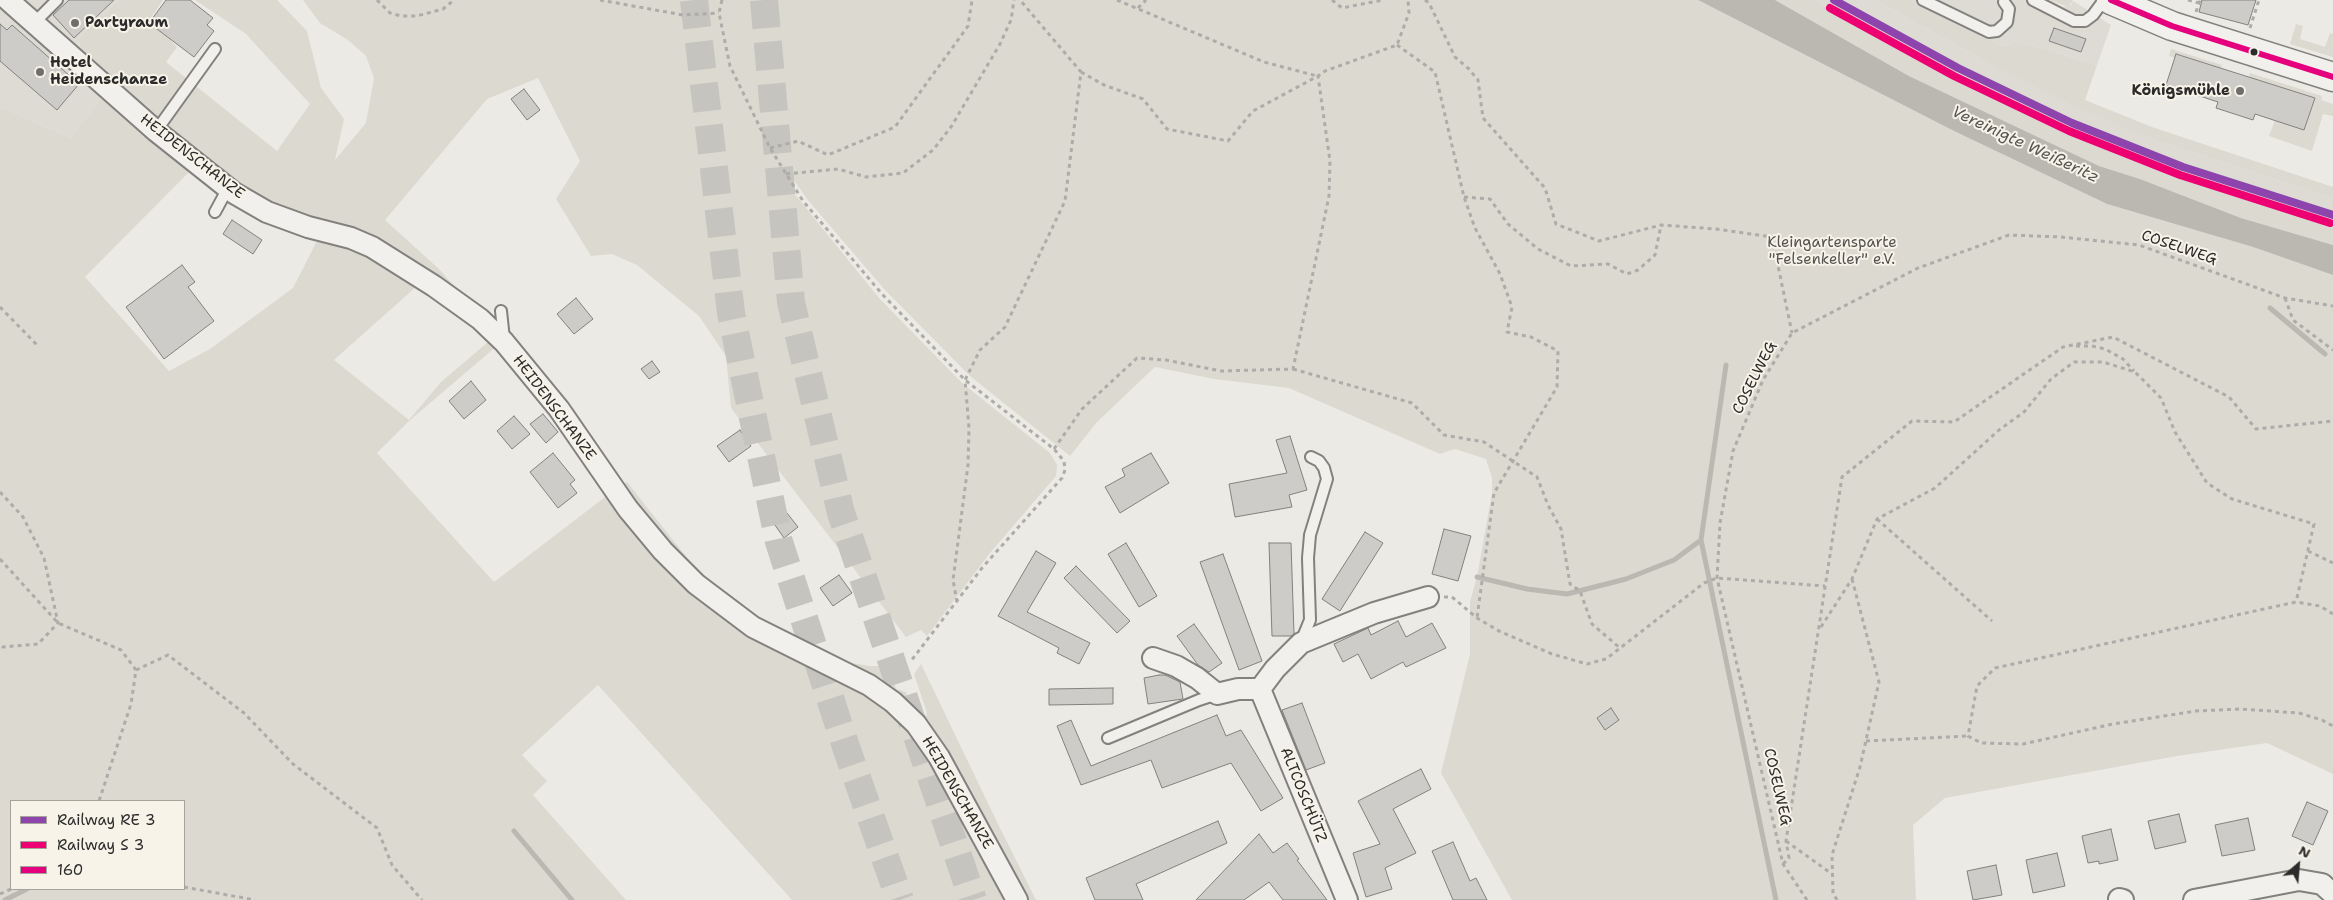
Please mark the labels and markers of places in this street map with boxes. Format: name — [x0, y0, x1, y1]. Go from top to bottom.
place label: Partyraum — [85, 14, 168, 32]
marker: Partyraum — [69, 17, 81, 29]
unlabelled marker — [2249, 47, 2259, 57]
place label: Hotel Heidenschanze — [50, 54, 167, 89]
marker: Hotel Heidenschanze — [34, 66, 46, 78]
place label: Königsmühle — [2131, 82, 2230, 100]
marker: Königsmühle — [2234, 85, 2246, 97]

